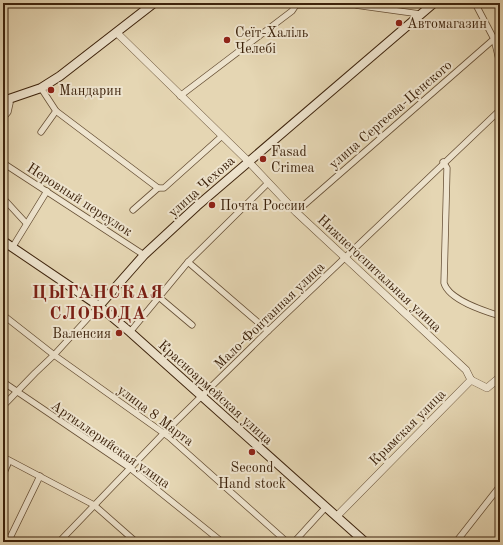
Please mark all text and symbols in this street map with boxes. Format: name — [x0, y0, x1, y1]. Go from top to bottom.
place label: Автомагазин — [407, 17, 487, 31]
marker: Автомагазин — [394, 18, 404, 28]
place label: Сеїт-Халіль Челебі — [235, 26, 309, 56]
marker: Сеїт-Халіль Челебі — [222, 35, 232, 45]
street label: улица Сергеева-Ценского — [327, 58, 455, 172]
place label: Мандарин — [59, 84, 122, 98]
marker: Мандарин — [46, 85, 56, 95]
place label: Fasad Crimea — [271, 145, 314, 175]
street label: улица Чехова — [166, 153, 238, 220]
marker: Fasad Crimea — [258, 154, 268, 164]
street label: Неровный переулок — [24, 161, 135, 239]
place label: Почта России — [220, 199, 305, 213]
marker: Почта России — [207, 200, 217, 210]
street label: Нижнегоспитальная улица — [314, 213, 444, 335]
street label: Мало-Фонтанная улица — [212, 260, 327, 372]
district label: ЦЫГАНСКАЯ СЛОБОДА — [32, 284, 164, 323]
place label: Валенсия — [52, 327, 111, 341]
marker: Валенсия — [114, 328, 124, 338]
street label: Красноармейская улица — [156, 338, 275, 448]
street label: улица 8 Марта — [115, 383, 196, 449]
street label: Крымская улица — [367, 387, 448, 468]
street label: Артиллерийская улица — [48, 398, 173, 491]
marker: Second Hand stock — [247, 447, 257, 457]
place label: Second Hand stock — [218, 461, 286, 491]

